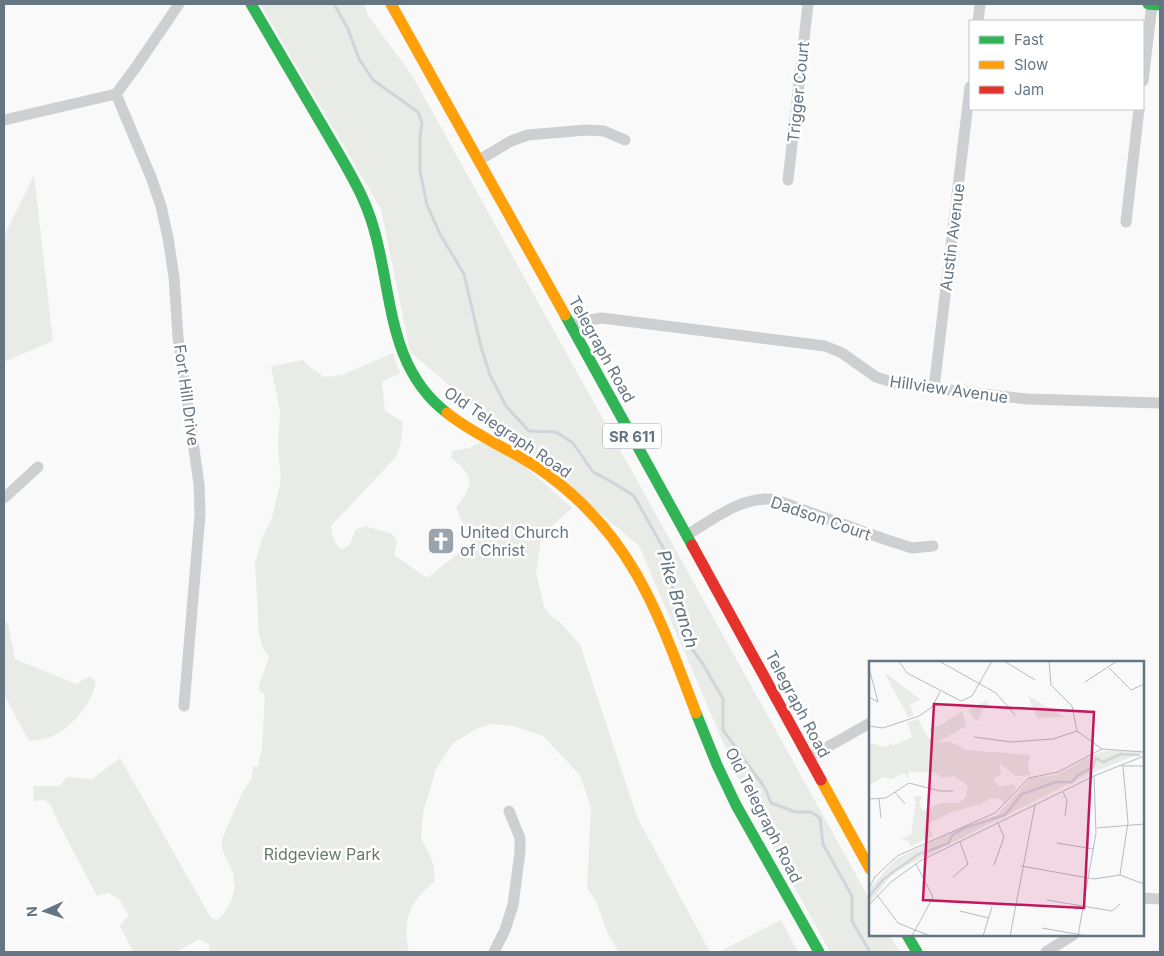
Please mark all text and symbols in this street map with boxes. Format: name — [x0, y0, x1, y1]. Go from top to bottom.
legend — [969, 20, 1144, 110]
text: Fast — [1014, 30, 1044, 49]
street label: Trigger Court — [783, 41, 813, 143]
text: Slow — [1014, 55, 1048, 74]
text: Jam — [1014, 80, 1044, 99]
street label: Austin Avenue — [935, 182, 969, 292]
street label: Telegraph Road — [564, 292, 640, 406]
street label: Fort Hill Drive — [170, 343, 204, 447]
street label: Hillview Avenue — [889, 371, 1009, 407]
street label: Old Telegraph Road — [441, 382, 575, 482]
road number: SR 611 — [603, 424, 661, 448]
street label: Dadson Court — [768, 492, 874, 544]
place label: United Church of Christ — [460, 522, 569, 560]
church icon: United Church of Christ — [426, 526, 456, 556]
water label: Pike Branch — [653, 547, 703, 651]
street label: Telegraph Road — [761, 647, 835, 761]
inset map — [869, 661, 1144, 936]
street label: Old Telegraph Road — [721, 744, 807, 886]
park label: Ridgeview Park — [264, 844, 380, 864]
north arrow — [20, 886, 70, 936]
text: N — [23, 906, 40, 917]

